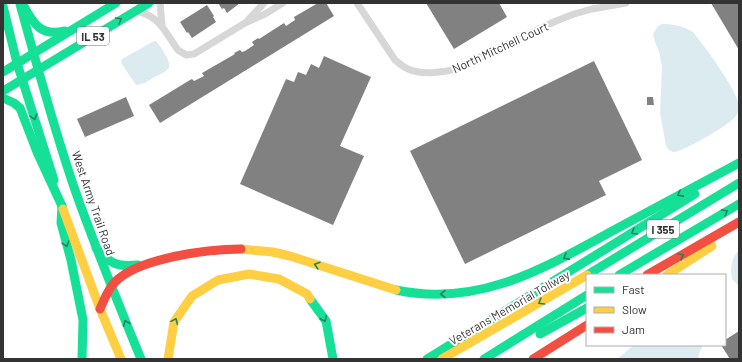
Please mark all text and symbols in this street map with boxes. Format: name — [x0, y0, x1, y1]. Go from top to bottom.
one-way arrow — [115, 18, 122, 25]
street label: North Mitchell Court — [450, 19, 550, 75]
road number: IL 53 — [77, 27, 109, 45]
one-way arrow — [29, 113, 38, 120]
street label: West Army Trail Road — [70, 149, 118, 257]
one-way arrow — [677, 190, 684, 197]
one-way arrow — [721, 210, 728, 217]
road number: I 355 — [647, 220, 679, 238]
one-way arrow — [631, 227, 638, 235]
one-way arrow — [61, 240, 70, 247]
one-way arrow — [563, 252, 570, 259]
one-way arrow — [677, 253, 684, 260]
one-way arrow — [314, 261, 321, 270]
street label: Veterans Memorial Tollway — [446, 267, 572, 347]
legend — [586, 274, 726, 346]
text: Fast — [622, 282, 645, 296]
one-way arrow — [440, 290, 446, 298]
one-way arrow — [538, 298, 546, 305]
text: Slow — [622, 302, 647, 316]
one-way arrow — [319, 315, 327, 322]
one-way arrow — [170, 318, 178, 326]
one-way arrow — [123, 319, 131, 326]
text: Jam — [622, 322, 645, 336]

